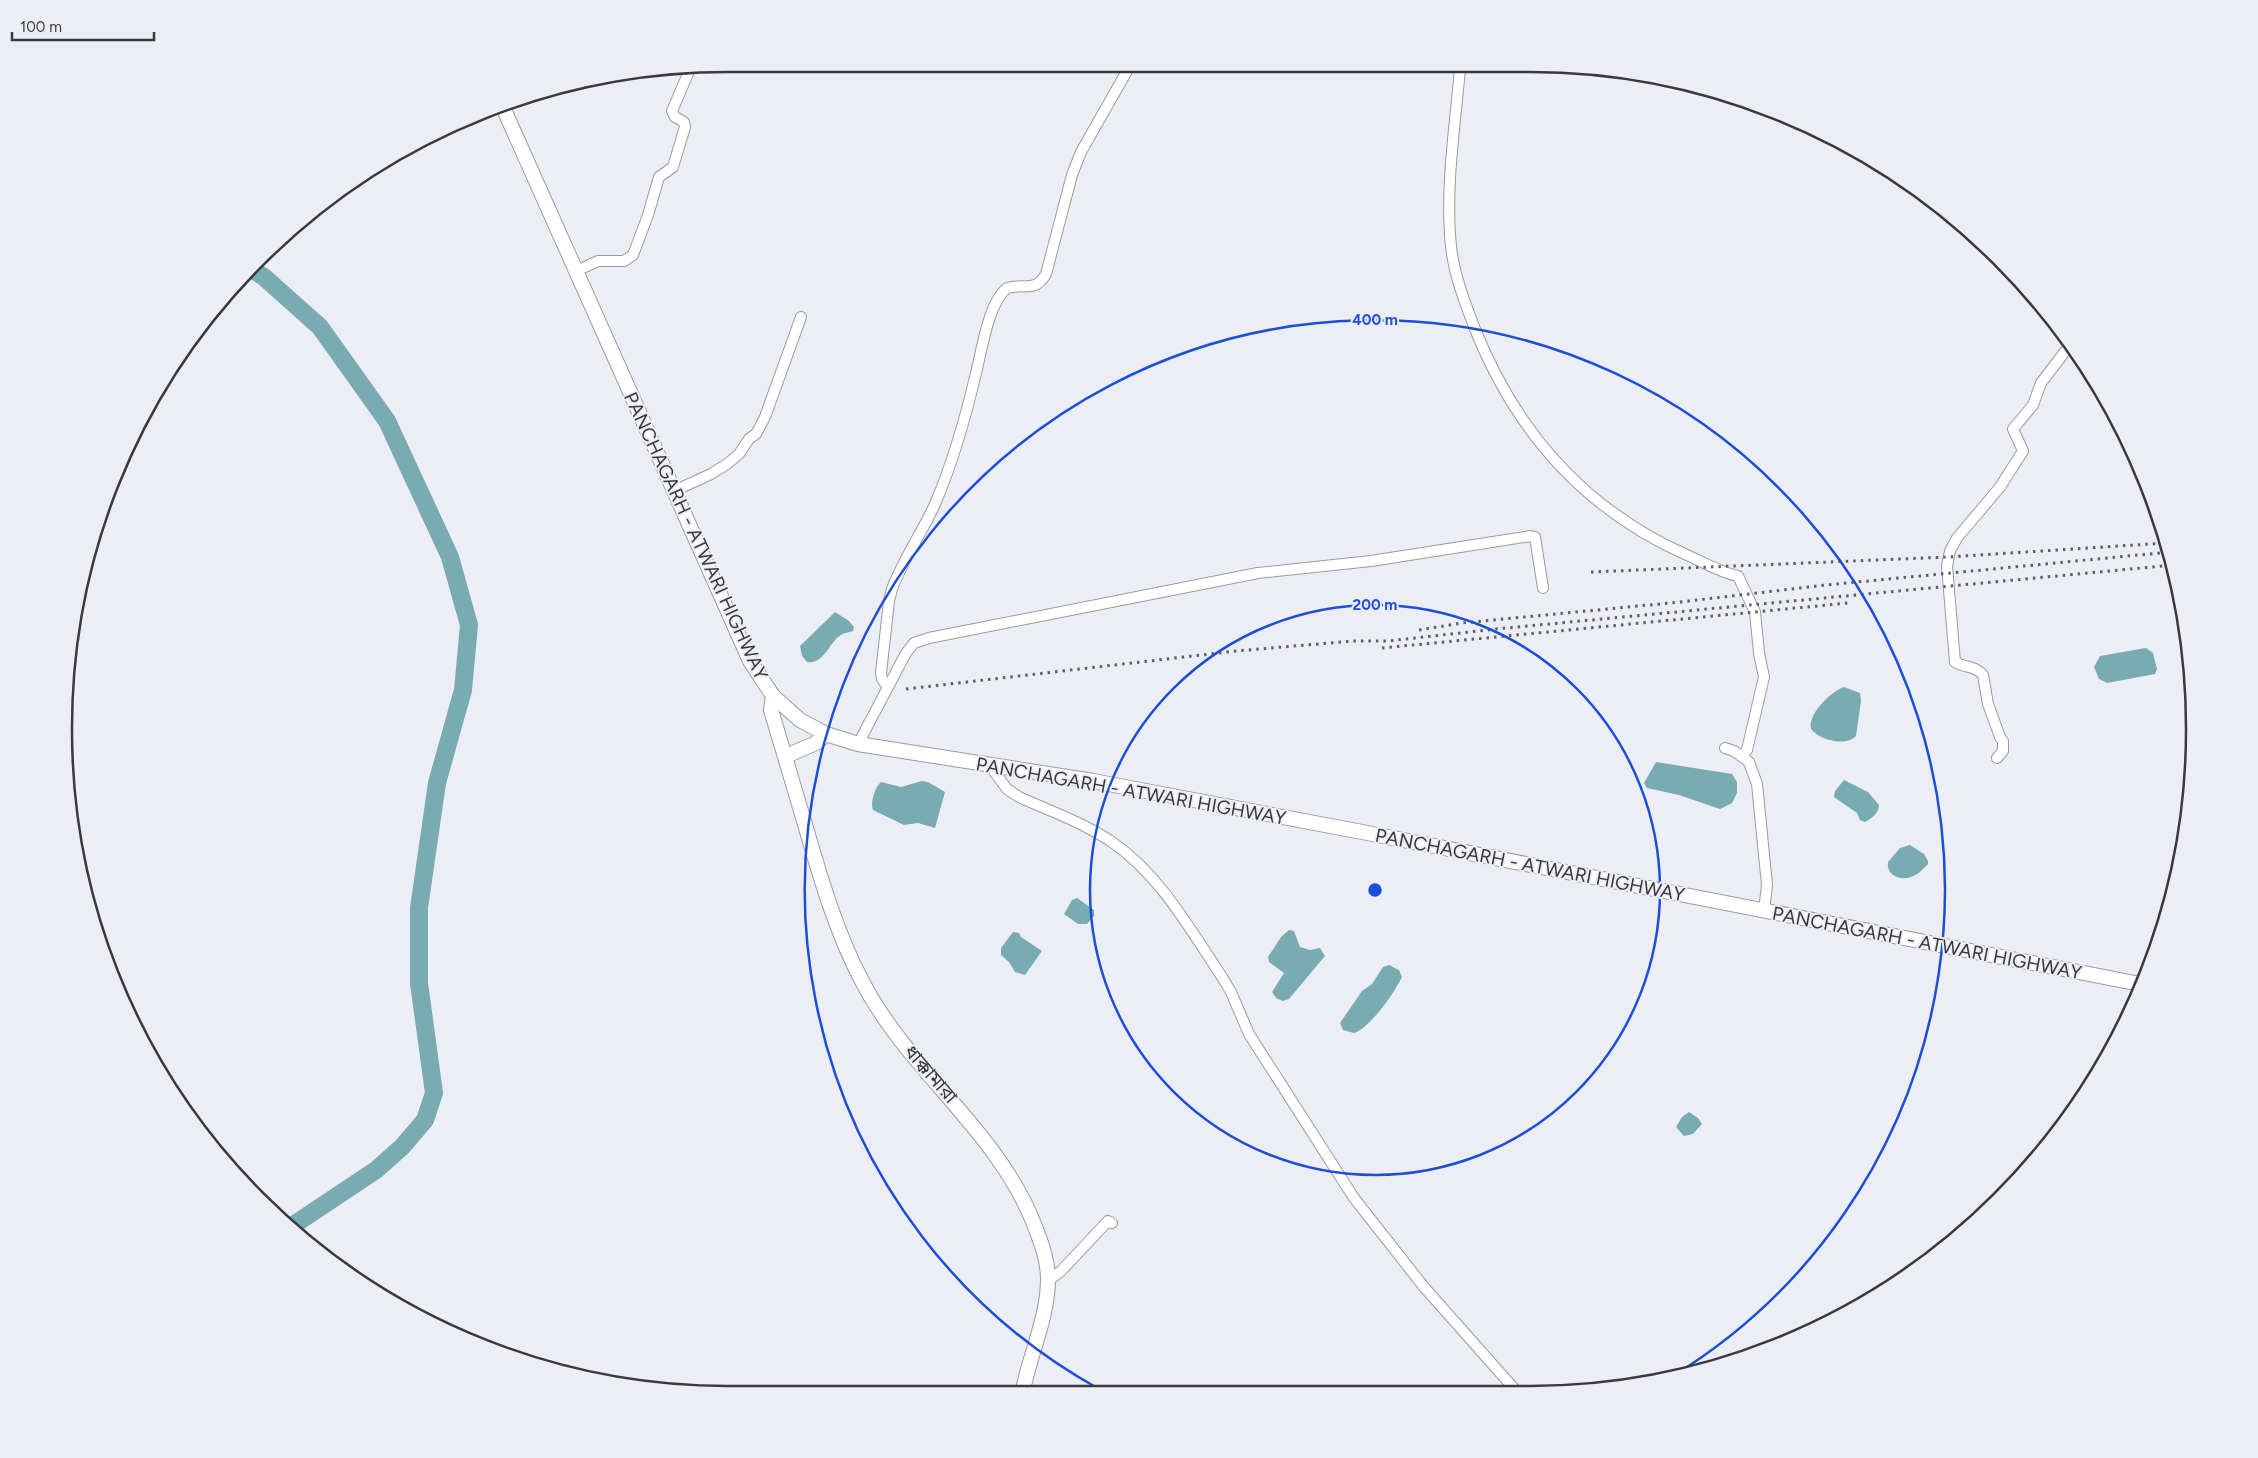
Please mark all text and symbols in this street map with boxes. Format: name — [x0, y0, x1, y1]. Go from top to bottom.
scale bar — [12, 10, 155, 42]
text: 100 m — [20, 18, 62, 36]
text: 400 m — [1352, 311, 1398, 329]
street label: PANCHAGARH - ATWARI HIGHWAY — [619, 389, 773, 684]
text: 200 m — [1353, 596, 1397, 614]
street label: PANCHAGARH - ATWARI HIGHWAY — [974, 752, 1289, 830]
street label: PANCHAGARH - ATWARI HIGHWAY — [1373, 824, 1687, 906]
centre of rings — [1366, 881, 1384, 899]
street label: PANCHAGARH - ATWARI HIGHWAY — [1770, 902, 2084, 984]
street label: ধাক্কামারা — [900, 1040, 963, 1108]

